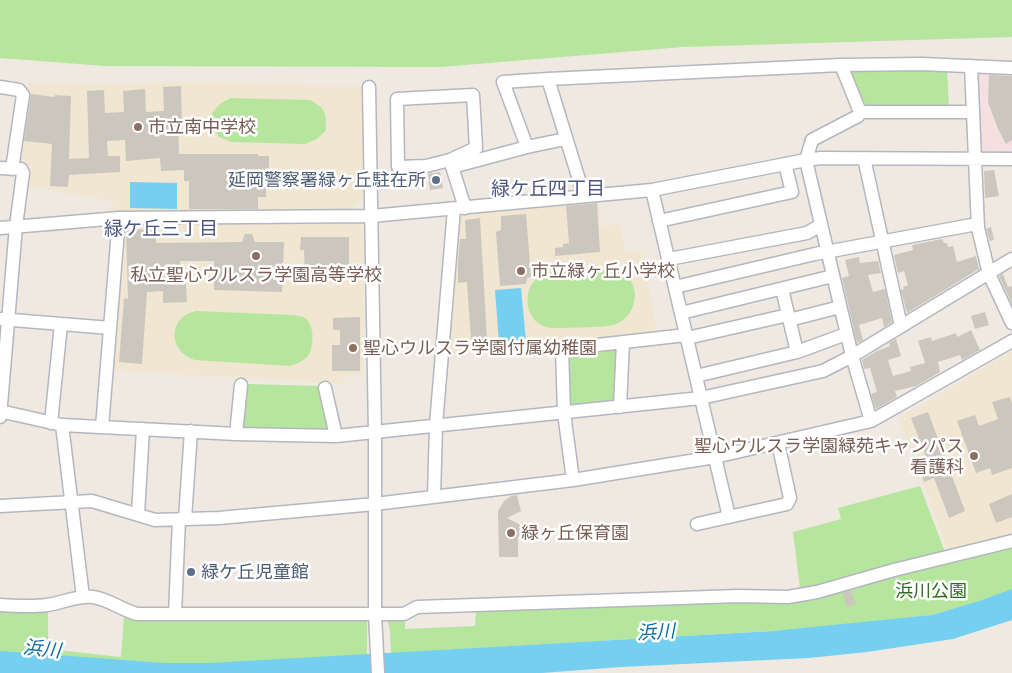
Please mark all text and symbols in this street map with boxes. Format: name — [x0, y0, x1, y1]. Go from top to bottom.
place label: 市立南中学校 — [148, 116, 256, 138]
marker: 市立南中学校 — [132, 121, 144, 133]
place label: 延岡警察署緑ヶ丘駐在所 — [228, 169, 426, 191]
marker: 延岡警察署緑ヶ丘駐在所 — [430, 174, 442, 186]
district label: 緑ケ丘四丁目 — [491, 178, 605, 200]
district label: 緑ケ丘三丁目 — [104, 218, 218, 240]
marker: 私立聖心ウルスラ学園高等学校 — [250, 250, 262, 262]
place label: 市立緑ヶ丘小学校 — [531, 260, 675, 282]
place label: 私立聖心ウルスラ学園高等学校 — [130, 264, 382, 286]
marker: 市立緑ヶ丘小学校 — [515, 265, 527, 277]
place label: 聖心ウルスラ学園付属幼稚園 — [363, 337, 597, 359]
marker: 聖心ウルスラ学園付属幼稚園 — [347, 342, 359, 354]
place label: 聖心ウルスラ学園緑苑キャンパス 看護科 — [694, 435, 964, 478]
marker: 聖心ウルスラ学園緑苑キャンパス 看護科 — [968, 450, 980, 462]
place label: 緑ヶ丘保育園 — [521, 522, 629, 544]
marker: 緑ヶ丘保育園 — [505, 527, 517, 539]
place label: 緑ケ丘児童館 — [201, 561, 309, 583]
marker: 緑ケ丘児童館 — [185, 566, 197, 578]
park label: 浜川公園 — [895, 580, 967, 602]
water label: 浜川 — [636, 620, 676, 644]
water label: 浜川 — [22, 636, 62, 662]

